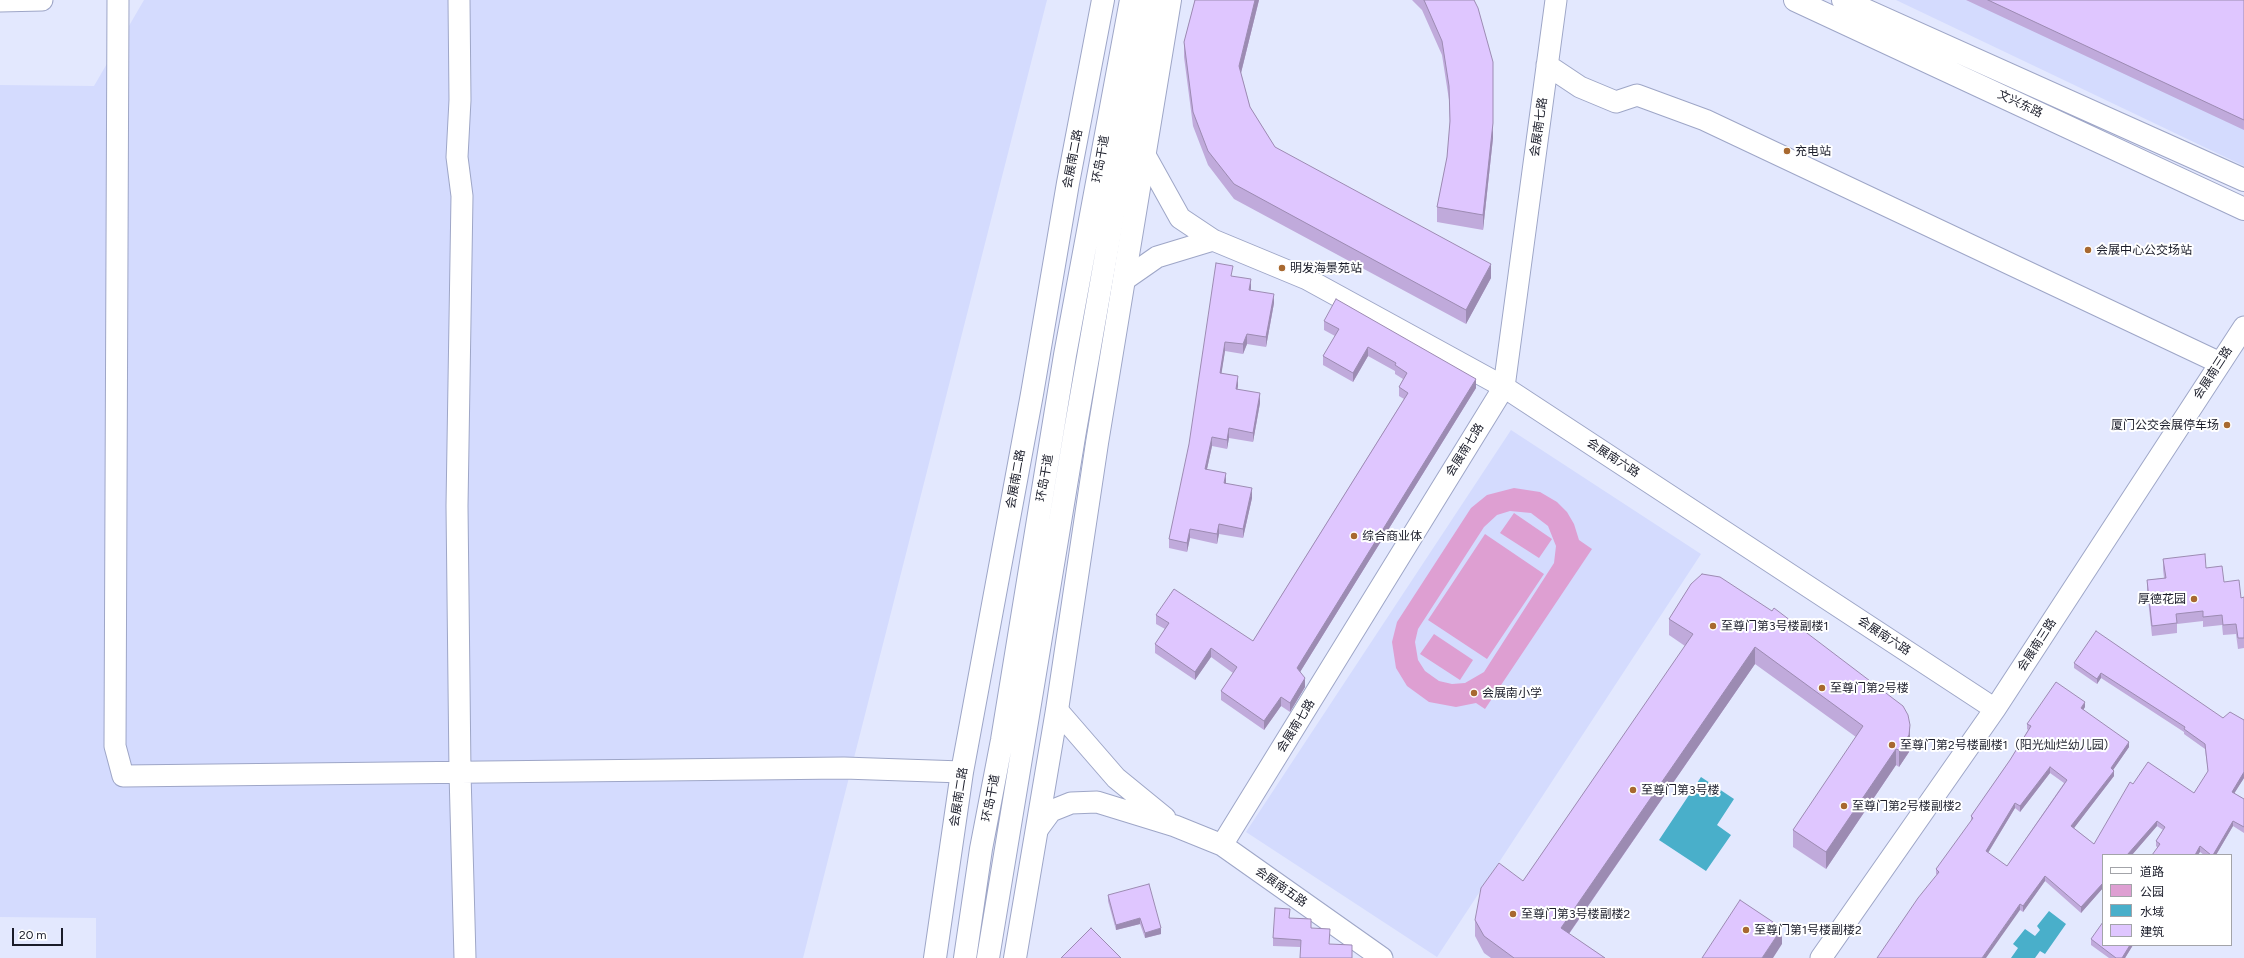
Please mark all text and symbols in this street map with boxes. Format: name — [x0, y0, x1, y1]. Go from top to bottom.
street label: 文兴东路 — [1995, 87, 2045, 121]
street label: 会展南七路 — [1528, 96, 1550, 158]
street label: 会展南二路 — [1060, 128, 1086, 190]
street label: 环岛干道 — [1090, 134, 1112, 184]
place label: 充电站 — [1795, 144, 1831, 158]
marker: 充电站 — [1782, 146, 1792, 156]
place label: 会展中心公交场站 — [2096, 243, 2192, 257]
marker: 会展中心公交场站 — [2083, 245, 2093, 255]
place label: 明发海景苑站 — [1290, 261, 1362, 275]
marker: 明发海景苑站 — [1277, 263, 1287, 273]
street label: 会展南三路 — [2191, 344, 2235, 402]
place label: 厦门公交会展停车场 — [2111, 418, 2219, 432]
marker: 厦门公交会展停车场 — [2222, 420, 2232, 430]
street label: 会展南七路 — [1443, 421, 1487, 479]
street label: 会展南六路 — [1584, 436, 1642, 480]
street label: 会展南二路 — [1004, 448, 1028, 510]
street label: 环岛干道 — [1034, 453, 1056, 503]
place label: 综合商业体 — [1362, 529, 1422, 543]
marker: 综合商业体 — [1349, 531, 1359, 541]
place label: 厚德花园 — [2138, 592, 2186, 606]
marker: 厚德花园 — [2189, 594, 2199, 604]
street label: 会展南六路 — [1855, 614, 1913, 658]
street label: 会展南三路 — [2015, 616, 2059, 674]
place label: 至尊门第3号楼副楼1 — [1721, 619, 1828, 633]
marker: 至尊门第3号楼副楼1 — [1708, 621, 1718, 631]
place label: 至尊门第2号楼 — [1830, 681, 1909, 695]
marker: 至尊门第2号楼 — [1817, 683, 1827, 693]
place label: 会展南小学 — [1482, 686, 1542, 700]
marker: 会展南小学 — [1469, 688, 1479, 698]
street label: 会展南七路 — [1274, 697, 1318, 755]
place label: 至尊门第2号楼副楼1（阳光灿烂幼儿园） — [1900, 738, 2116, 752]
marker: 至尊门第2号楼副楼1（阳光灿烂幼儿园） — [1887, 740, 1897, 750]
street label: 会展南二路 — [947, 766, 971, 828]
street label: 环岛干道 — [979, 773, 1003, 823]
place label: 至尊门第3号楼 — [1641, 783, 1720, 797]
marker: 至尊门第3号楼 — [1628, 785, 1638, 795]
place label: 至尊门第2号楼副楼2 — [1852, 799, 1961, 813]
marker: 至尊门第2号楼副楼2 — [1839, 801, 1849, 811]
legend — [2102, 854, 2232, 946]
street label: 会展南五路 — [1252, 864, 1310, 910]
text: 道路 — [2140, 865, 2164, 879]
text: 公园 — [2140, 885, 2164, 899]
text: 水域 — [2140, 905, 2164, 919]
place label: 至尊门第3号楼副楼2 — [1521, 907, 1630, 921]
marker: 至尊门第3号楼副楼2 — [1508, 909, 1518, 919]
scale bar — [14, 920, 65, 946]
place label: 至尊门第1号楼副楼2 — [1754, 923, 1862, 937]
marker: 至尊门第1号楼副楼2 — [1741, 925, 1751, 935]
text: 建筑 — [2140, 925, 2164, 939]
text: 20 m — [19, 928, 47, 942]

